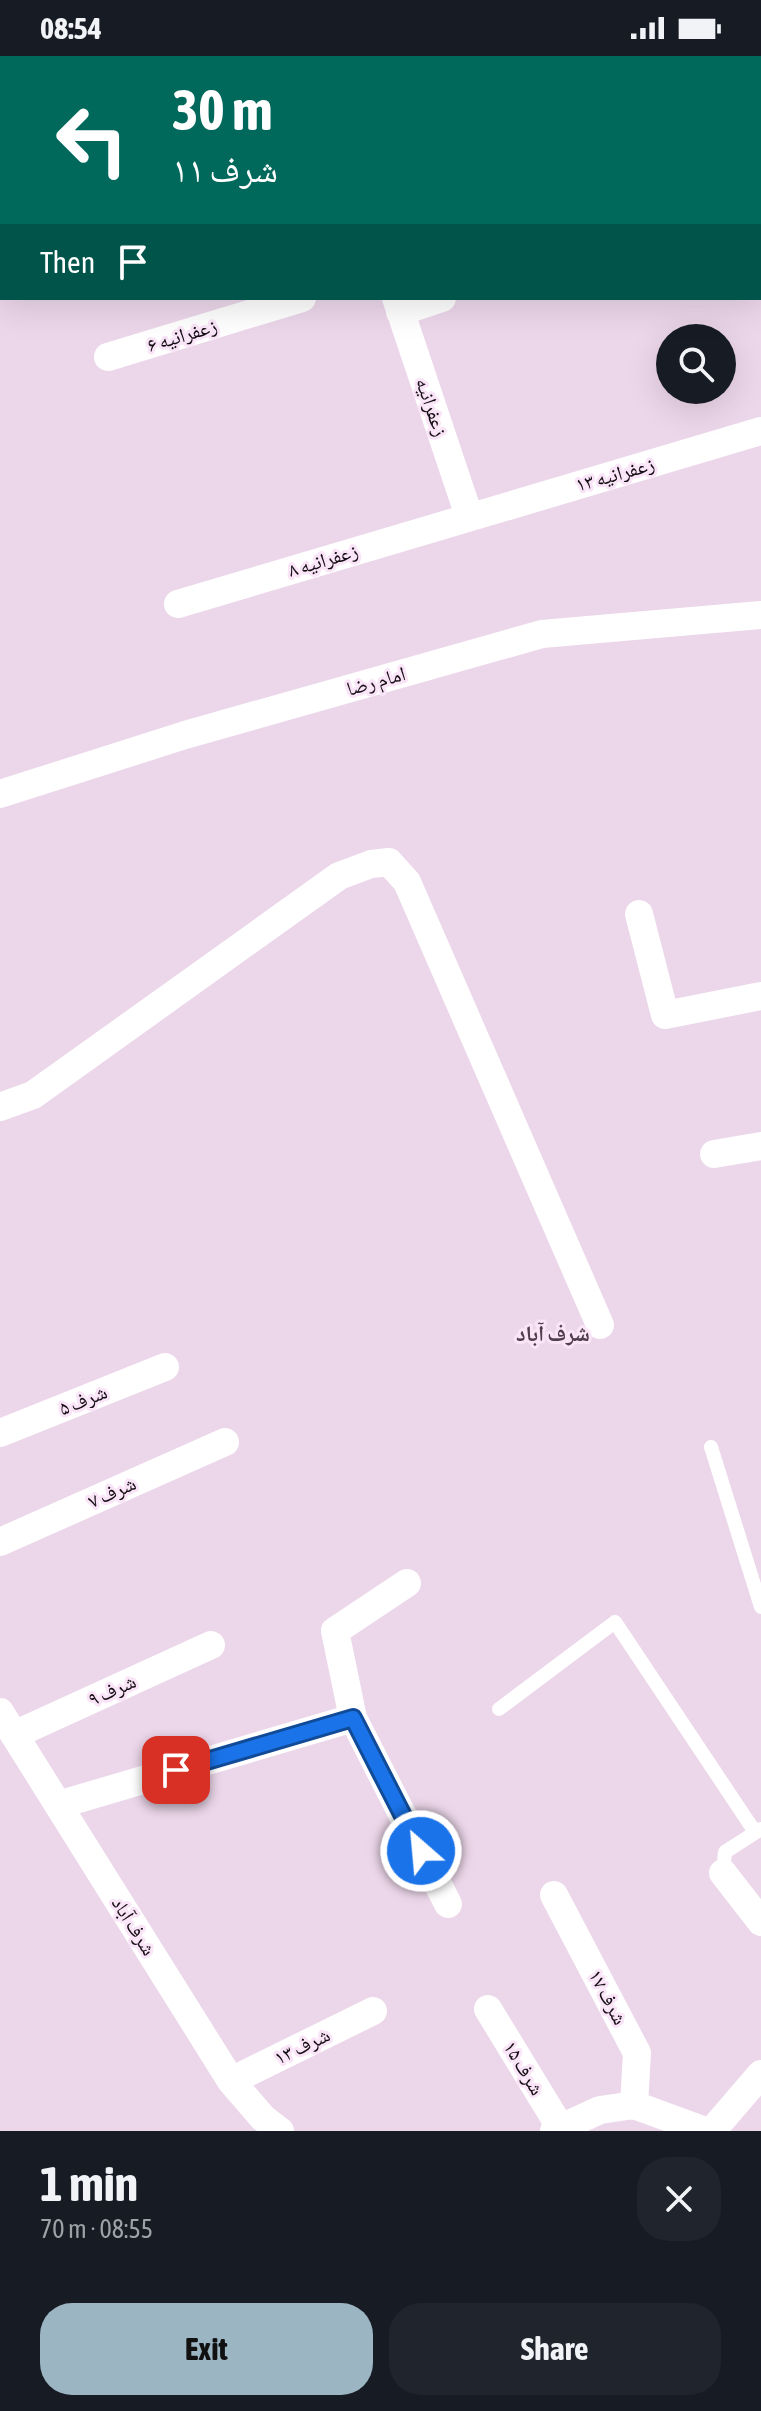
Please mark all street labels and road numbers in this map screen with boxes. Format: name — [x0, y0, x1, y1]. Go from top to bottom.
street label: زعفرانیه ۶ — [144, 313, 220, 356]
street label: زعفرانیه — [411, 375, 453, 439]
street label: زعفرانیه ۱۳ — [573, 451, 657, 496]
street label: زعفرانیه ۸ — [285, 538, 361, 581]
street label: امام رضا — [344, 661, 409, 703]
street label: شرف ۵ — [55, 1380, 110, 1420]
street label: شرف ۷ — [84, 1471, 139, 1512]
street label: شرف ۹ — [84, 1669, 139, 1710]
street label: شرف آباد — [107, 1892, 161, 1960]
street label: شرف ۱۷ — [584, 1965, 632, 2028]
street label: شرف ۱۳ — [270, 2022, 333, 2069]
street label: شرف ۱۵ — [499, 2037, 549, 2099]

